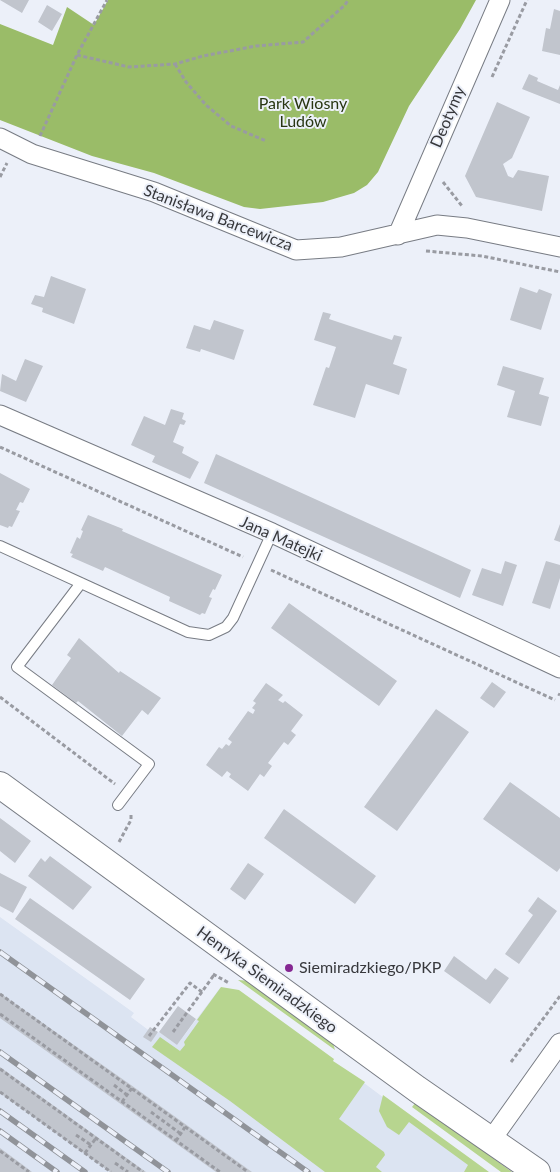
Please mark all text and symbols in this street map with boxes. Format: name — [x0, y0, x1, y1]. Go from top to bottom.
street label: Deotymy — [427, 84, 469, 150]
park label: Park Wiosny Ludów — [259, 94, 347, 132]
street label: Stanisława Barcewicza — [141, 181, 295, 255]
street label: Jana Matejki — [237, 512, 325, 566]
street label: Henryka Siemiradzkiego — [193, 923, 341, 1037]
place label: Siemiradzkiego/PKP — [299, 958, 441, 978]
marker: Siemiradzkiego/PKP — [283, 962, 295, 974]

